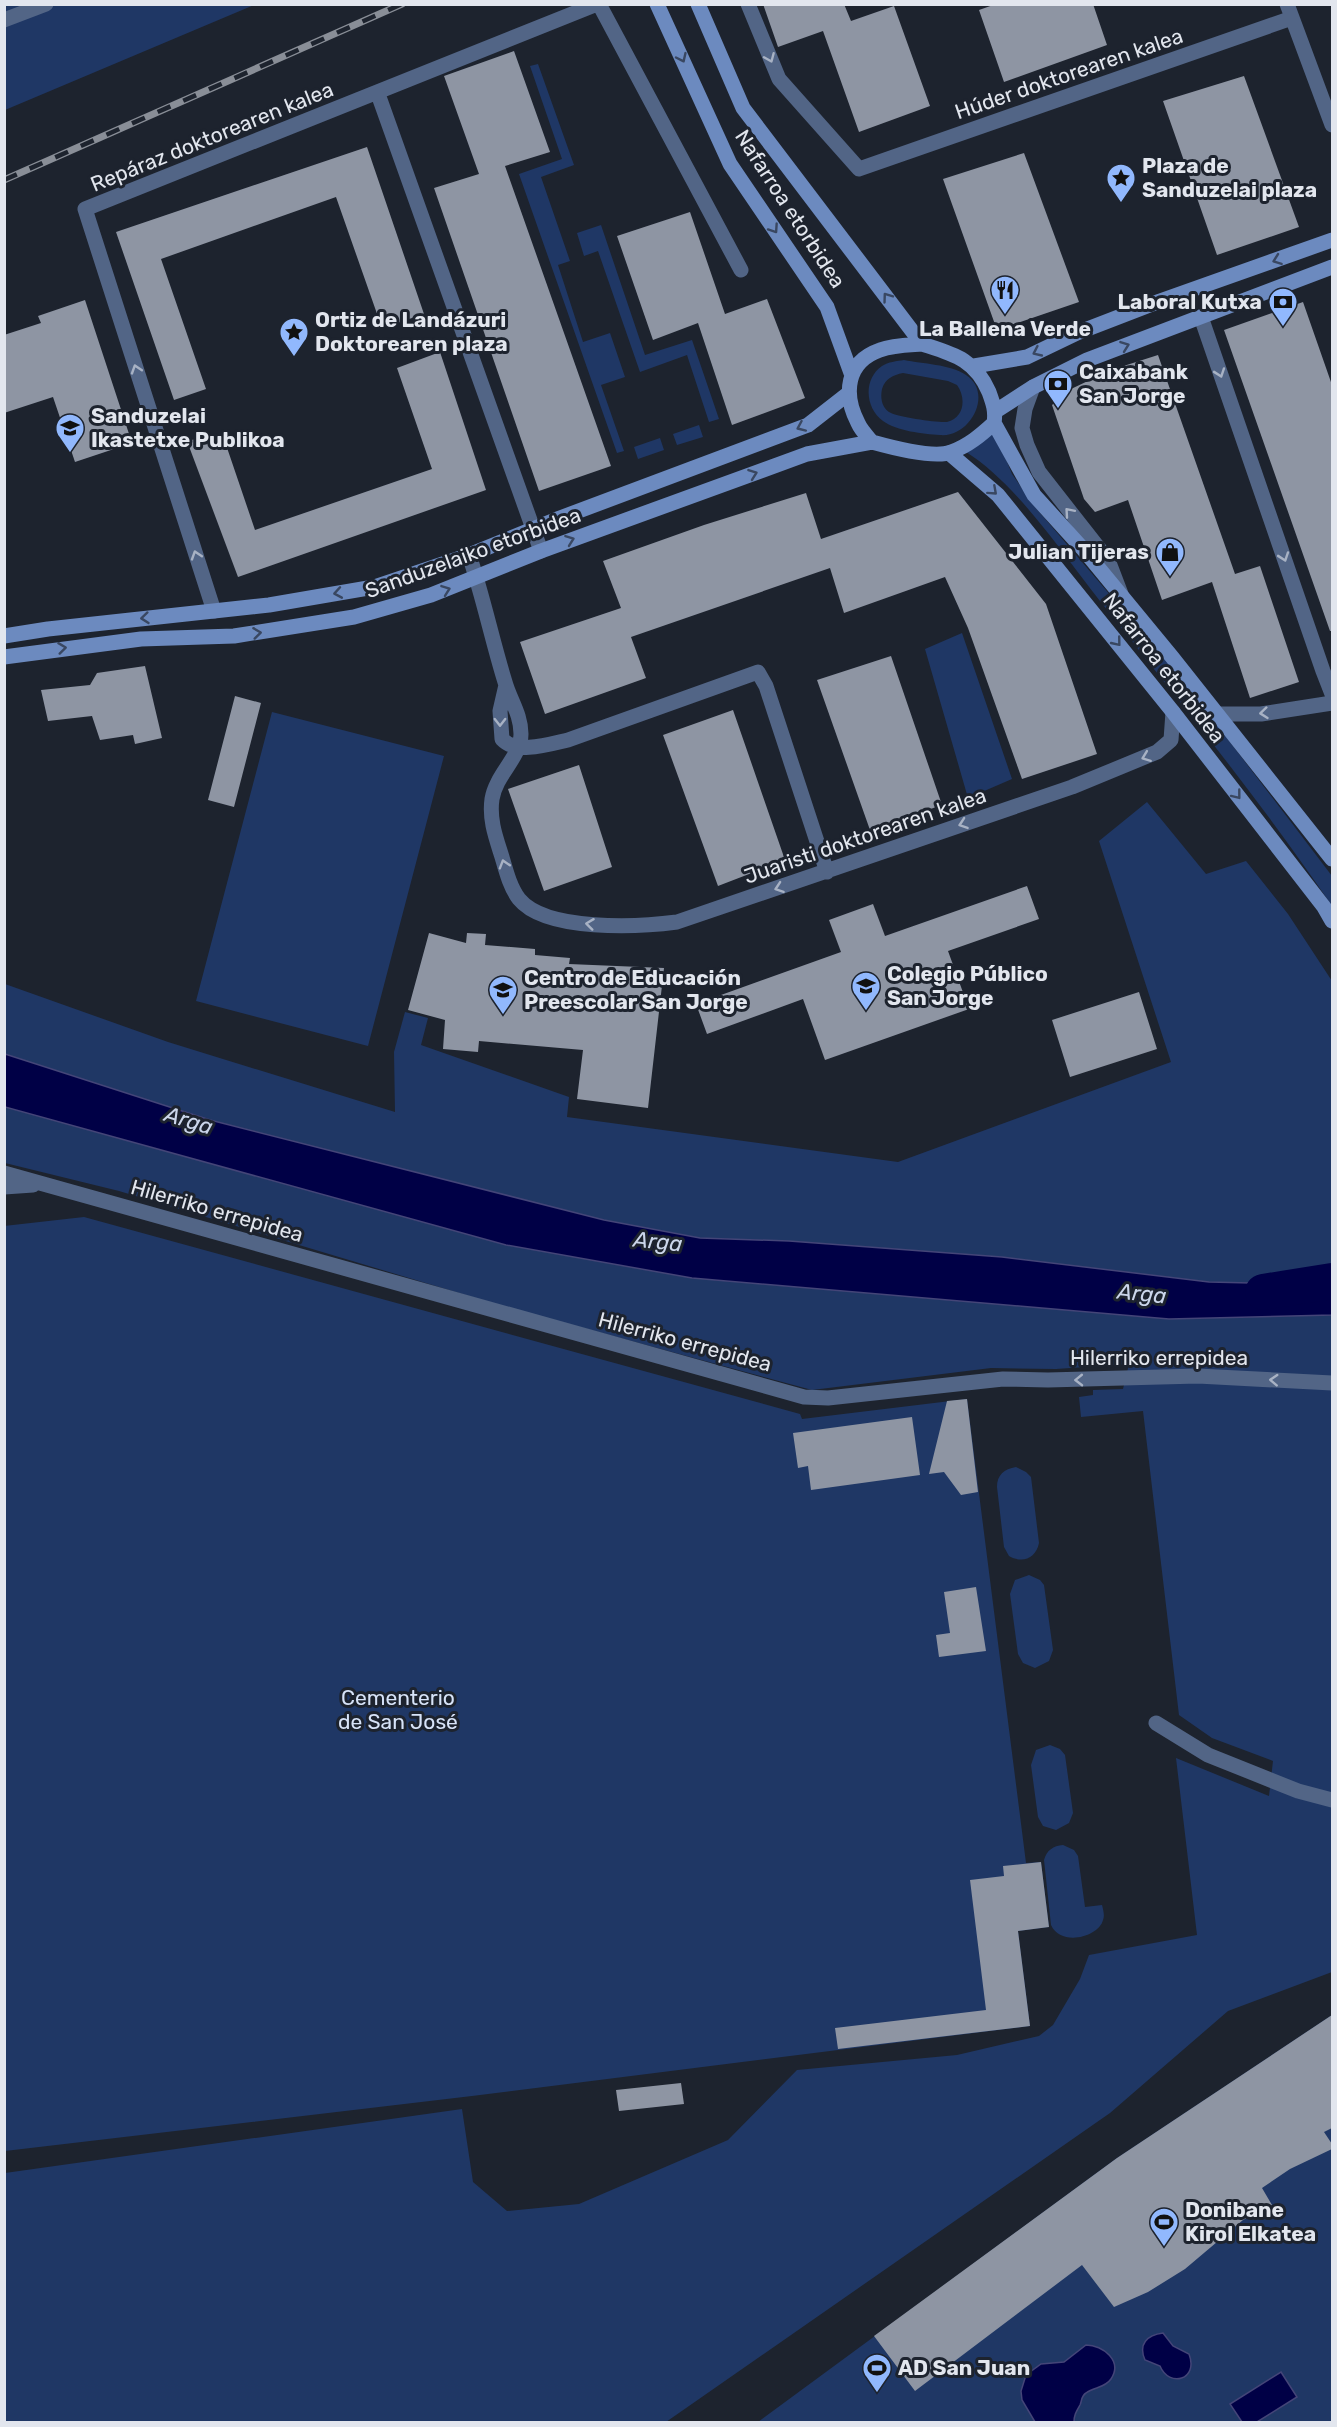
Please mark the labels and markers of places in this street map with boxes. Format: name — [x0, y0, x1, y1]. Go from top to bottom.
place label: Plaza de Sanduzelai plaza — [1142, 153, 1317, 202]
place icon: Plaza de Sanduzelai plaza — [1105, 162, 1137, 204]
restaurant icon: La Ballena Verde — [989, 274, 1021, 316]
bank icon: Laboral Kutxa — [1267, 286, 1299, 328]
place label: Laboral Kutxa — [1117, 289, 1262, 314]
place label: Ortiz de Landázuri Doktorearen plaza — [315, 307, 508, 356]
place icon: Ortiz de Landázuri Doktorearen plaza — [278, 316, 310, 358]
place label: La Ballena Verde — [919, 316, 1091, 341]
place label: Caixabank San Jorge — [1079, 359, 1189, 408]
bank icon: Caixabank San Jorge — [1042, 368, 1074, 410]
place label: Sanduzelai Ikastetxe Publikoa — [91, 403, 285, 452]
school or university icon: Sanduzelai Ikastetxe Publikoa — [54, 412, 86, 454]
shop icon: Julian Tijeras — [1154, 536, 1186, 578]
place label: Julian Tijeras — [1008, 539, 1149, 564]
place label: Colegio Público San Jorge — [887, 961, 1048, 1010]
place label: Centro de Educación Preescolar San Jorge — [524, 965, 748, 1014]
school or university icon: Colegio Público San Jorge — [850, 970, 882, 1012]
school or university icon: Centro de Educación Preescolar San Jorge — [487, 974, 519, 1016]
place label: Donibane Kirol Elkatea — [1185, 2197, 1316, 2246]
sports icon: Donibane Kirol Elkatea — [1148, 2206, 1180, 2248]
sports icon: AD San Juan — [861, 2352, 893, 2394]
place label: AD San Juan — [898, 2355, 1030, 2380]

